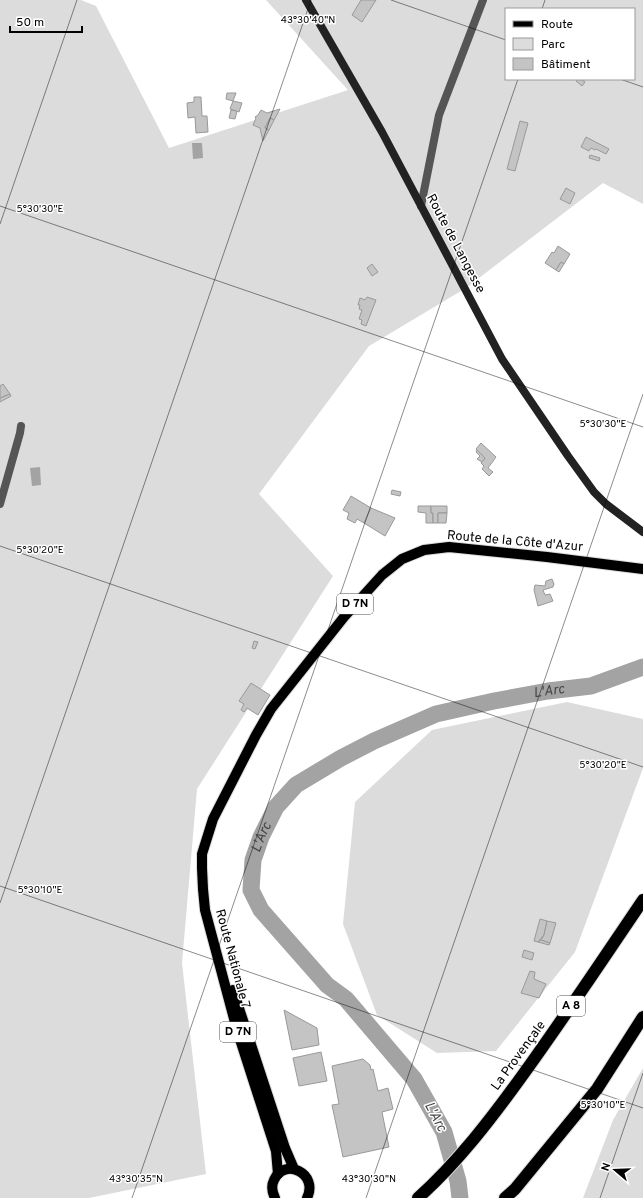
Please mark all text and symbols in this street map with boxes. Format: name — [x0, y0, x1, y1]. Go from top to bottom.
scale bar — [10, 8, 82, 34]
legend — [505, 8, 635, 80]
text: 43°30'40"N — [281, 14, 335, 27]
text: 50 m — [16, 15, 44, 31]
text: Route — [541, 17, 573, 33]
text: Parc — [541, 37, 565, 53]
text: Bâtiment — [541, 57, 591, 73]
street label: Route de Langesse — [422, 192, 488, 296]
text: 5°30'30"E — [16, 203, 64, 216]
text: 5°30'30"E — [579, 418, 627, 431]
street label: Route de la Côte d'Azur — [446, 528, 584, 556]
text: 5°30'20"E — [16, 544, 64, 557]
road number: D 7N — [337, 594, 373, 614]
water label: L'Arc — [532, 681, 566, 702]
text: 5°30'20"E — [579, 759, 627, 772]
water label: L'Arc — [248, 819, 276, 855]
text: 5°30'10"E — [18, 884, 62, 897]
street label: Route Nationale 7 — [211, 908, 253, 1011]
road number: A 8 — [557, 996, 585, 1016]
street label: La Provençale — [488, 1018, 550, 1094]
road number: D 7N — [220, 1022, 256, 1042]
water label: L'Arc — [420, 1099, 450, 1135]
text: 5°30'10"E — [581, 1099, 625, 1112]
north arrow — [595, 1150, 635, 1190]
text: N — [599, 1161, 614, 1173]
text: 43°30'35"N — [109, 1173, 163, 1186]
text: 43°30'30"N — [342, 1173, 396, 1186]

